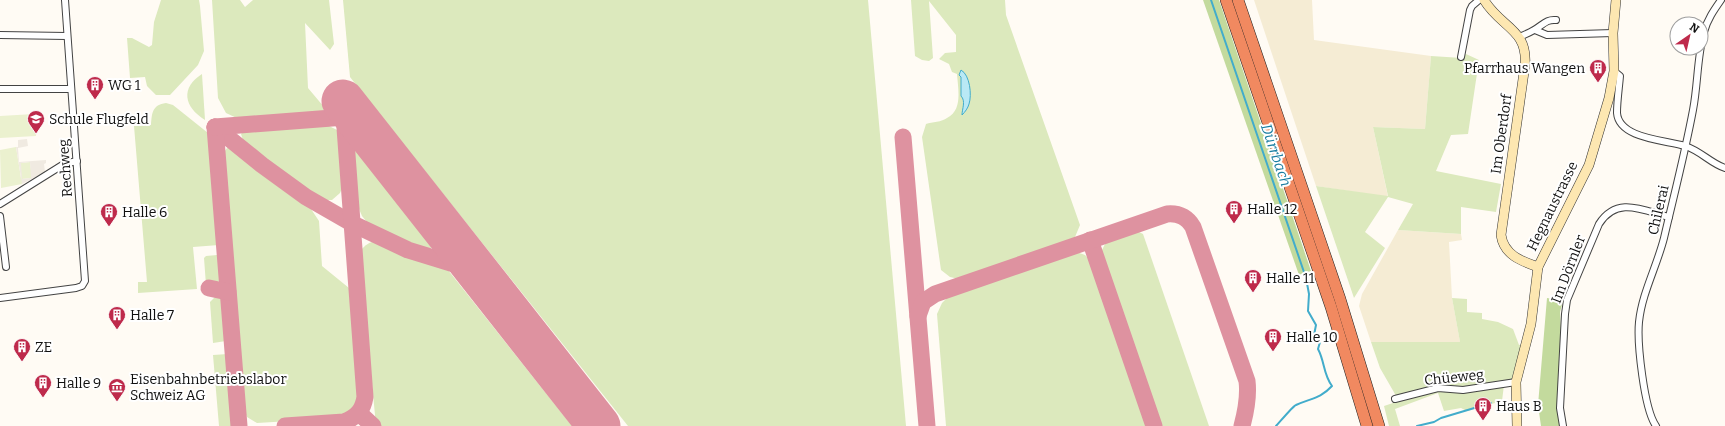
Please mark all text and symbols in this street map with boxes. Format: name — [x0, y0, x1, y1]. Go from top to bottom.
north arrow — [1669, 16, 1709, 56]
text: N — [1687, 20, 1702, 36]
building icon: Pfarrhaus Wangen — [1588, 58, 1608, 83]
place label: Pfarrhaus Wangen — [1464, 60, 1585, 77]
building icon: WG 1 — [85, 75, 105, 100]
place label: WG 1 — [108, 77, 141, 94]
street label: Im Oberdorf — [1487, 92, 1516, 175]
school or university icon: Schule Flugfeld — [26, 109, 46, 134]
place label: Schule Flugfeld — [49, 111, 149, 128]
water label: Dürrbach — [1257, 121, 1295, 189]
street label: Rechweg — [55, 138, 76, 198]
street label: Hegnaustrasse — [1523, 159, 1581, 254]
street label: Chilerai — [1644, 183, 1672, 237]
building icon: Halle 12 — [1224, 199, 1244, 224]
place label: Halle 12 — [1247, 201, 1297, 218]
building icon: Halle 6 — [99, 202, 119, 227]
place label: Halle 6 — [122, 204, 167, 221]
street label: Im Dörnler — [1548, 233, 1589, 306]
building icon: Halle 11 — [1243, 268, 1263, 293]
place label: Halle 11 — [1266, 270, 1315, 287]
building icon: Halle 7 — [107, 305, 127, 330]
place label: Halle 7 — [130, 307, 174, 324]
building icon: Halle 10 — [1263, 327, 1283, 352]
place label: Halle 10 — [1286, 329, 1338, 346]
building icon: ZE — [12, 337, 32, 362]
place label: ZE — [35, 339, 52, 356]
street label: Chüeweg — [1423, 366, 1485, 389]
place label: Eisenbahnbetriebslabor Schweiz AG — [130, 371, 287, 404]
building icon: Halle 9 — [33, 373, 53, 398]
place label: Halle 9 — [56, 375, 101, 392]
museum icon: Eisenbahnbetriebslabor Schweiz AG — [107, 377, 127, 402]
building icon: Haus B — [1473, 396, 1493, 421]
place label: Haus B — [1496, 398, 1542, 415]

